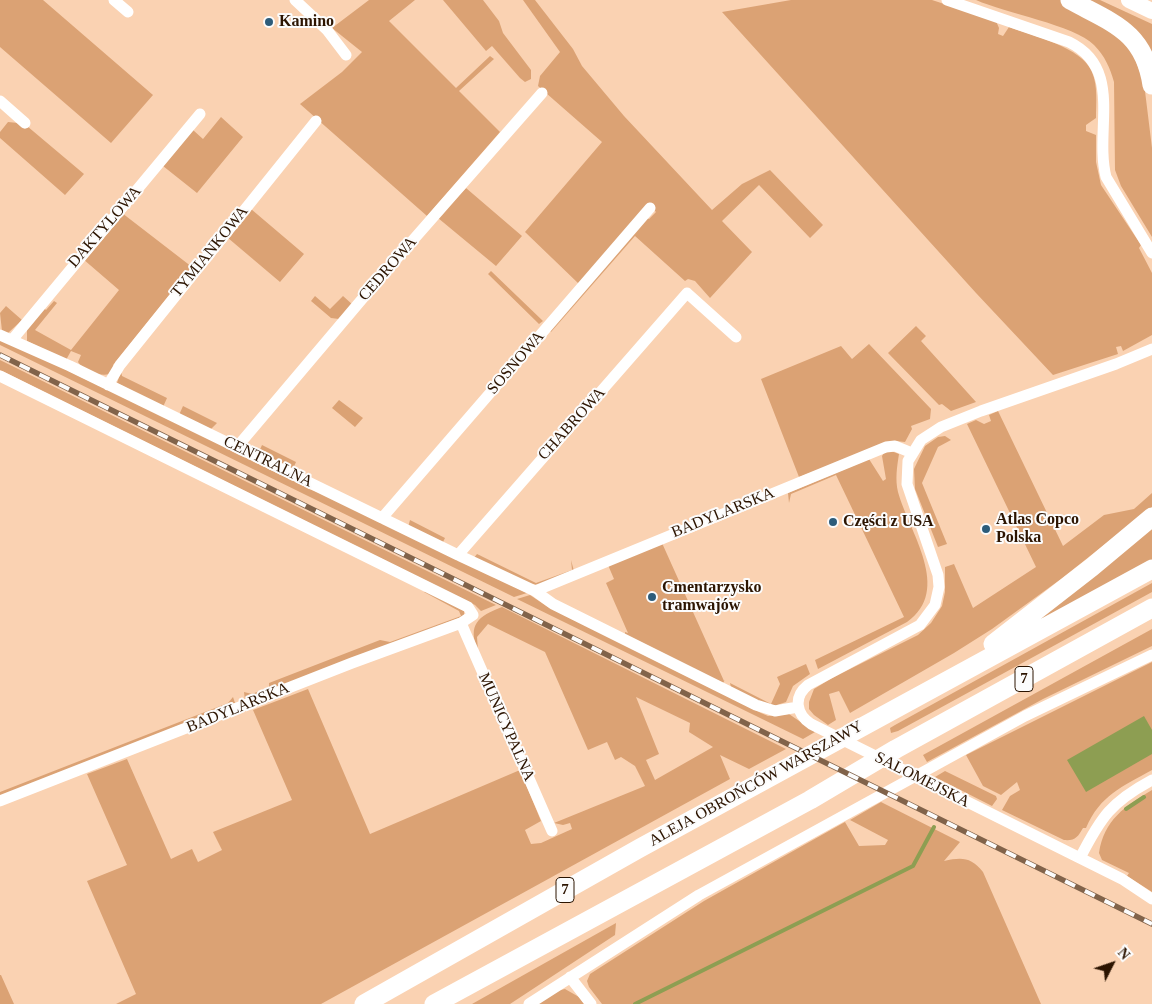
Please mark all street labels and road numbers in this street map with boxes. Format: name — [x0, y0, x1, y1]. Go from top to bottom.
street label: DAKTYLOWA — [64, 182, 146, 272]
street label: TYMIANKOWA — [167, 202, 253, 302]
street label: CEDROWA — [355, 233, 421, 305]
street label: SOSNOWA — [483, 328, 549, 398]
street label: CHABROWA — [534, 384, 610, 464]
street label: CENTRALNA — [220, 432, 316, 492]
street label: BADYLARSKA — [669, 484, 777, 542]
road number: 7 — [1015, 666, 1033, 692]
street label: MUNICYPALNA — [473, 670, 539, 784]
street label: BADYLARSKA — [184, 679, 292, 737]
street label: ALEJA OBROŃCÓW WARSZAWY — [646, 717, 866, 851]
street label: SALOMEJSKA — [871, 748, 973, 812]
road number: 7 — [556, 878, 574, 902]

